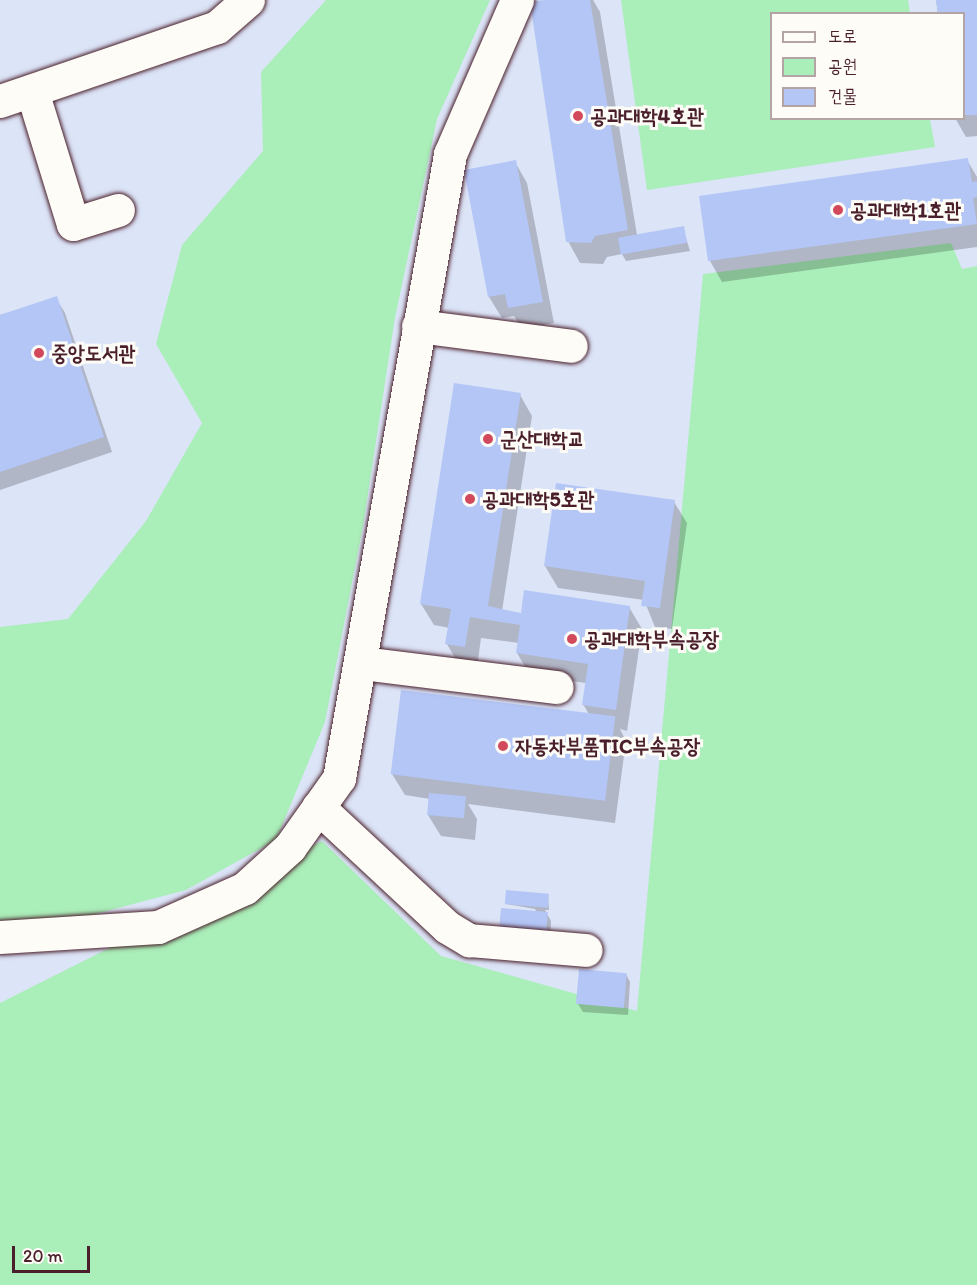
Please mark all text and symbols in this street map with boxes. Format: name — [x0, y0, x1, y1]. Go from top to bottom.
legend — [770, 12, 965, 120]
text: 도로 — [828, 25, 857, 47]
text: 공원 — [828, 55, 857, 77]
text: 건물 — [828, 85, 857, 107]
place label: 공과대학4호관 — [590, 103, 704, 129]
marker: 공과대학4호관 — [571, 109, 585, 123]
place label: 공과대학1호관 — [850, 197, 961, 223]
marker: 공과대학1호관 — [831, 203, 845, 217]
place label: 중앙도서관 — [51, 340, 135, 366]
marker: 중앙도서관 — [32, 346, 46, 360]
place label: 군산대학교 — [500, 426, 584, 452]
marker: 군산대학교 — [481, 432, 495, 446]
place label: 공과대학5호관 — [482, 486, 594, 512]
marker: 공과대학5호관 — [463, 492, 477, 506]
place label: 공과대학부속공장 — [584, 626, 719, 652]
marker: 공과대학부속공장 — [565, 632, 579, 646]
place label: 자동차부품TIC부속공장 — [515, 733, 700, 759]
marker: 자동차부품TIC부속공장 — [496, 739, 510, 753]
scale bar — [15, 1234, 93, 1272]
text: 20 m — [23, 1245, 63, 1267]

